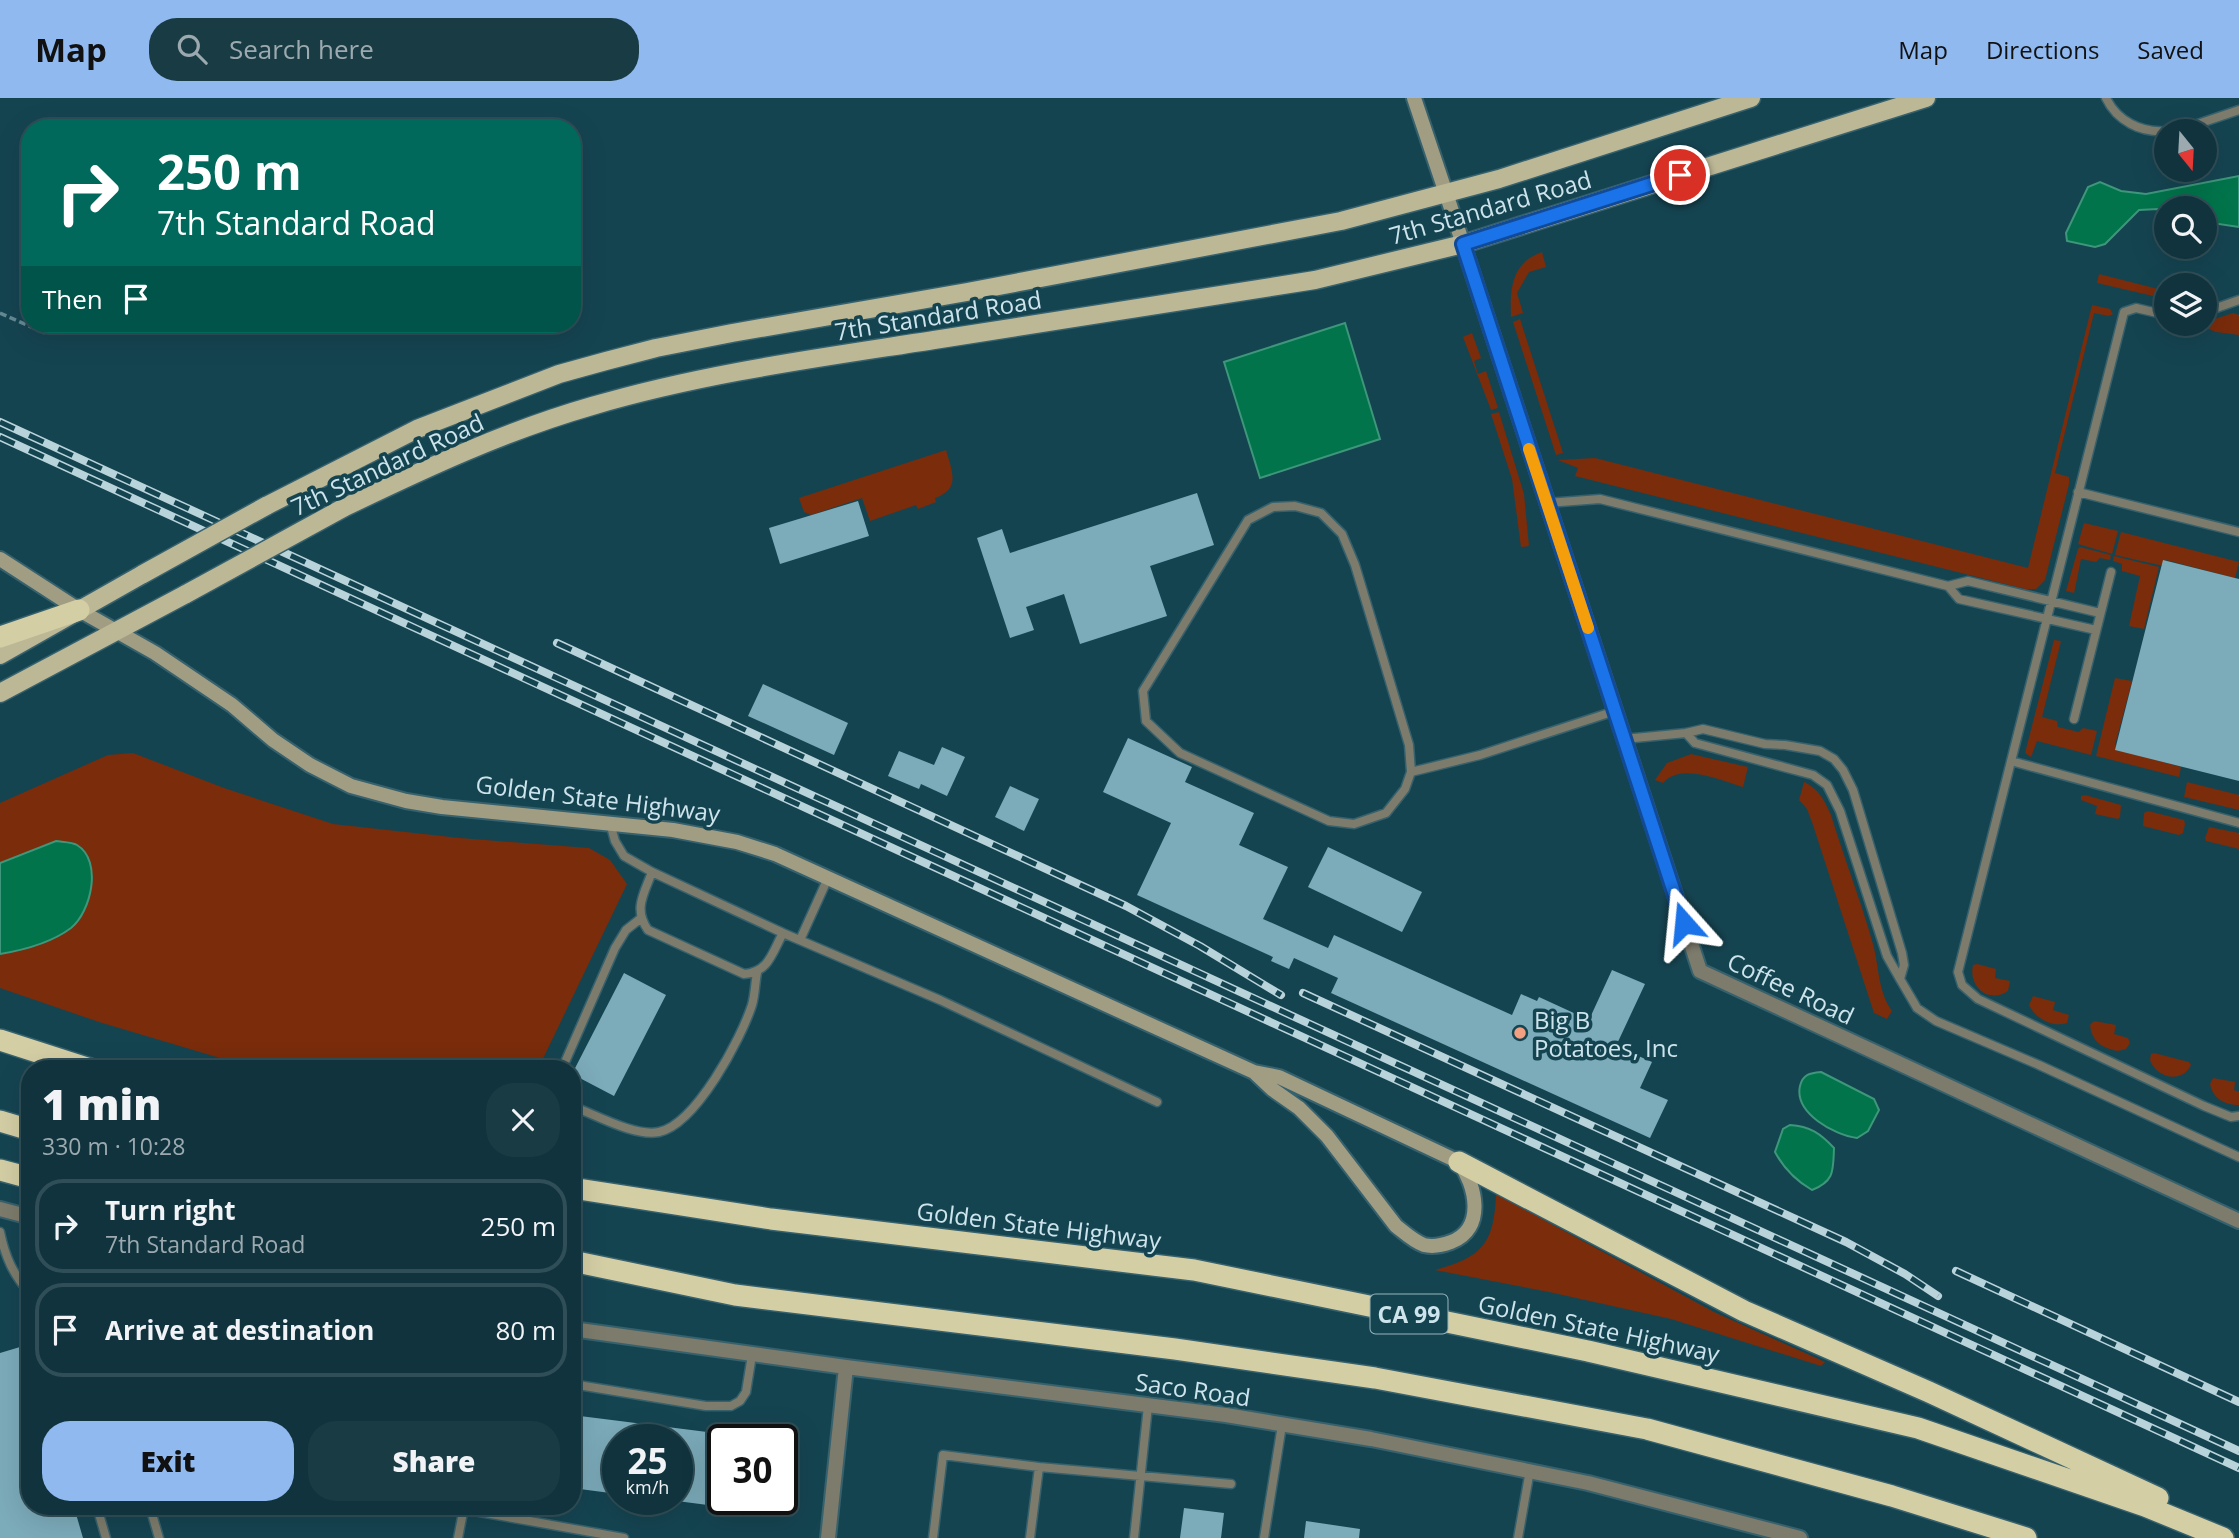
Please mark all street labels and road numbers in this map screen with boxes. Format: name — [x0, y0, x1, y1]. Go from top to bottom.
street label: 7th Standard Road — [1385, 162, 1595, 252]
street label: 7th Standard Road — [832, 282, 1044, 348]
street label: 7th Standard Road — [285, 405, 489, 523]
street label: Golden State Highway — [474, 767, 723, 829]
street label: Coffee Road — [1722, 944, 1860, 1032]
street label: Golden State Highway — [915, 1194, 1164, 1256]
street label: Golden State Highway — [1475, 1286, 1724, 1370]
road number: CA 99 — [1370, 1294, 1448, 1334]
street label: Saco Road — [1133, 1365, 1253, 1413]

